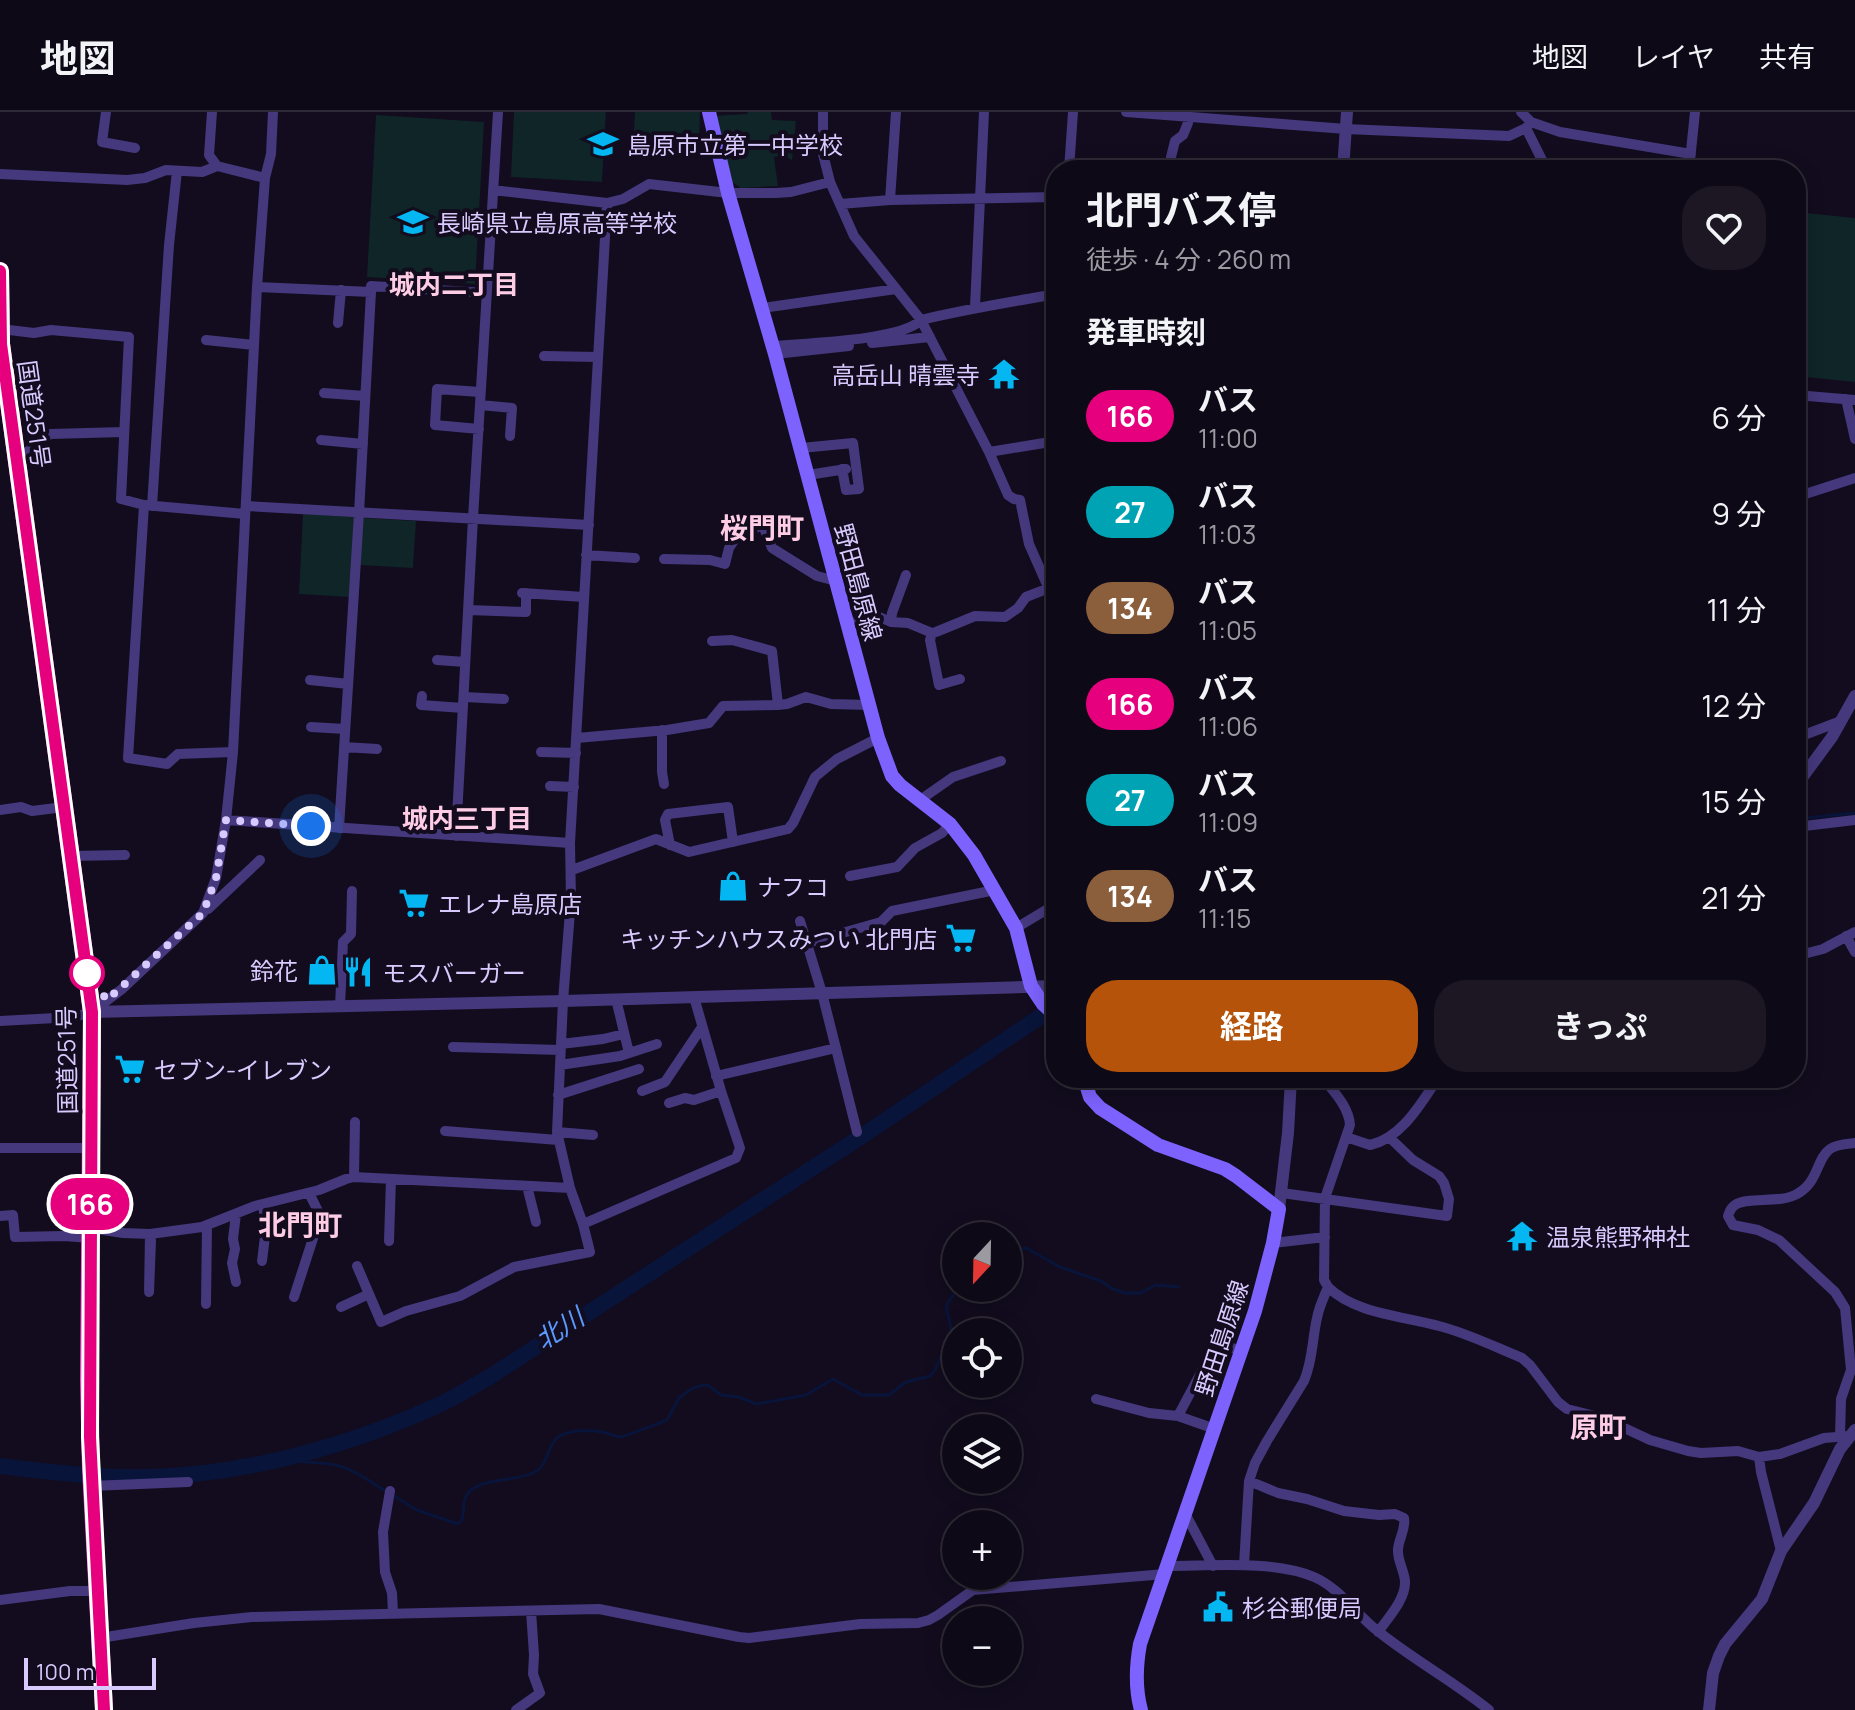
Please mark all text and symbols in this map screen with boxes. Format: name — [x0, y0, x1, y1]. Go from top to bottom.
text: 地図 — [40, 31, 116, 83]
text: 地図 — [1532, 37, 1588, 75]
text: レイヤ — [1632, 37, 1715, 75]
text: 共有 — [1759, 37, 1815, 75]
school or university icon: 島原市立第一中学校 — [586, 127, 620, 161]
place label: 島原市立第一中学校 — [627, 128, 843, 161]
text: 北門バス停 — [1086, 183, 1276, 235]
button: heart — [1682, 186, 1766, 270]
school or university icon: 長崎県立島原高等学校 — [396, 205, 430, 239]
place label: 長崎県立島原高等学校 — [437, 206, 677, 239]
text: 徒歩 · 4 分 · 260 m — [1086, 241, 1291, 277]
district label: 城内二丁目 — [389, 266, 519, 302]
text: 発車時刻 — [1086, 311, 1206, 352]
temple icon: 高岳山 晴雲寺 — [987, 357, 1021, 391]
street label: 国道251号 — [11, 358, 59, 470]
place label: 高岳山 晴雲寺 — [831, 358, 980, 391]
text: バス — [1198, 379, 1258, 420]
text: 166 — [1106, 397, 1154, 435]
text: 6 分 — [1711, 397, 1766, 438]
text: 11:00 — [1198, 420, 1258, 456]
text: バス — [1198, 475, 1258, 516]
text: 27 — [1114, 493, 1146, 531]
text: 9 分 — [1711, 493, 1766, 534]
district label: 桜門町 — [720, 508, 804, 546]
text: 11:03 — [1198, 516, 1256, 552]
street label: 野田島原線 — [828, 520, 890, 644]
text: バス — [1198, 571, 1258, 612]
text: 134 — [1107, 589, 1153, 627]
text: 11 分 — [1707, 589, 1766, 630]
text: 11:05 — [1198, 612, 1257, 648]
text: バス — [1198, 667, 1258, 708]
text: 166 — [1106, 685, 1154, 723]
text: 12 分 — [1701, 685, 1766, 726]
text: 11:06 — [1198, 708, 1258, 744]
text: バス — [1198, 763, 1258, 804]
text: 27 — [1114, 781, 1146, 819]
text: 15 分 — [1701, 781, 1766, 822]
district label: 城内三丁目 — [402, 800, 532, 836]
text: 11:09 — [1198, 804, 1258, 840]
your location — [291, 806, 331, 846]
text: バス — [1198, 859, 1258, 900]
shop icon: ナフコ — [716, 869, 750, 903]
place label: ナフコ — [757, 870, 829, 903]
text: 134 — [1107, 877, 1153, 915]
text: 21 分 — [1701, 877, 1766, 918]
supermarket icon: エレナ島原店 — [397, 886, 431, 920]
place label: エレナ島原店 — [438, 887, 582, 920]
text: 11:15 — [1198, 900, 1251, 936]
supermarket icon: キッチンハウスみつい 北門店 — [944, 921, 978, 955]
place label: キッチンハウスみつい 北門店 — [620, 922, 937, 955]
shop icon: 鈴花 — [305, 953, 339, 987]
place label: 鈴花 — [250, 954, 298, 987]
restaurant icon: モスバーガー — [341, 955, 375, 989]
unlabelled marker — [70, 956, 104, 990]
place label: モスバーガー — [382, 956, 526, 989]
button: 経路 — [1086, 980, 1418, 1072]
button: きっぷ — [1434, 980, 1766, 1072]
street label: 国道251号 — [49, 1005, 83, 1115]
supermarket icon: セブン-イレブン — [113, 1052, 147, 1086]
place label: セブン-イレブン — [154, 1053, 332, 1086]
line badge: 166 — [44, 1178, 136, 1230]
text: 166 — [66, 1185, 114, 1223]
district label: 北門町 — [258, 1205, 342, 1243]
temple icon: 温泉熊野神社 — [1505, 1219, 1539, 1253]
place label: 温泉熊野神社 — [1546, 1220, 1690, 1253]
north arrow — [942, 1222, 1022, 1302]
map controls — [942, 1222, 1022, 1686]
street label: 野田島原線 — [1187, 1276, 1255, 1400]
water label: 北川 — [527, 1297, 593, 1357]
button: locate — [942, 1318, 1022, 1398]
district label: 原町 — [1570, 1407, 1626, 1445]
button: layers — [942, 1414, 1022, 1494]
button: + — [942, 1510, 1022, 1590]
public building icon: 杉谷郵便局 — [1201, 1590, 1235, 1624]
place label: 杉谷郵便局 — [1242, 1591, 1362, 1624]
button: − — [942, 1606, 1022, 1686]
scale bar — [24, 1654, 156, 1690]
text: 100 m — [36, 1657, 94, 1687]

